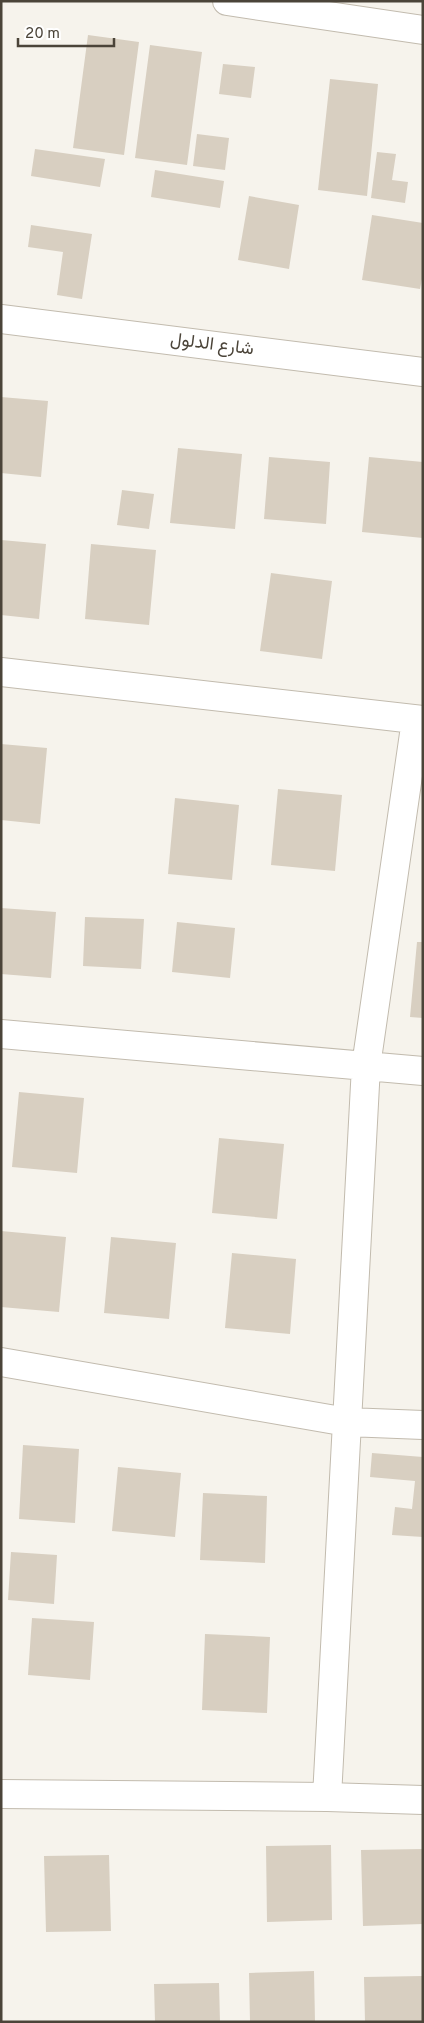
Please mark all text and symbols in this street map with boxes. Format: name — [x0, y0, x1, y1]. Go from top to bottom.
scale bar — [18, 15, 114, 47]
text: 20 m — [25, 25, 60, 44]
street label: شارع الدلول — [169, 328, 255, 362]

